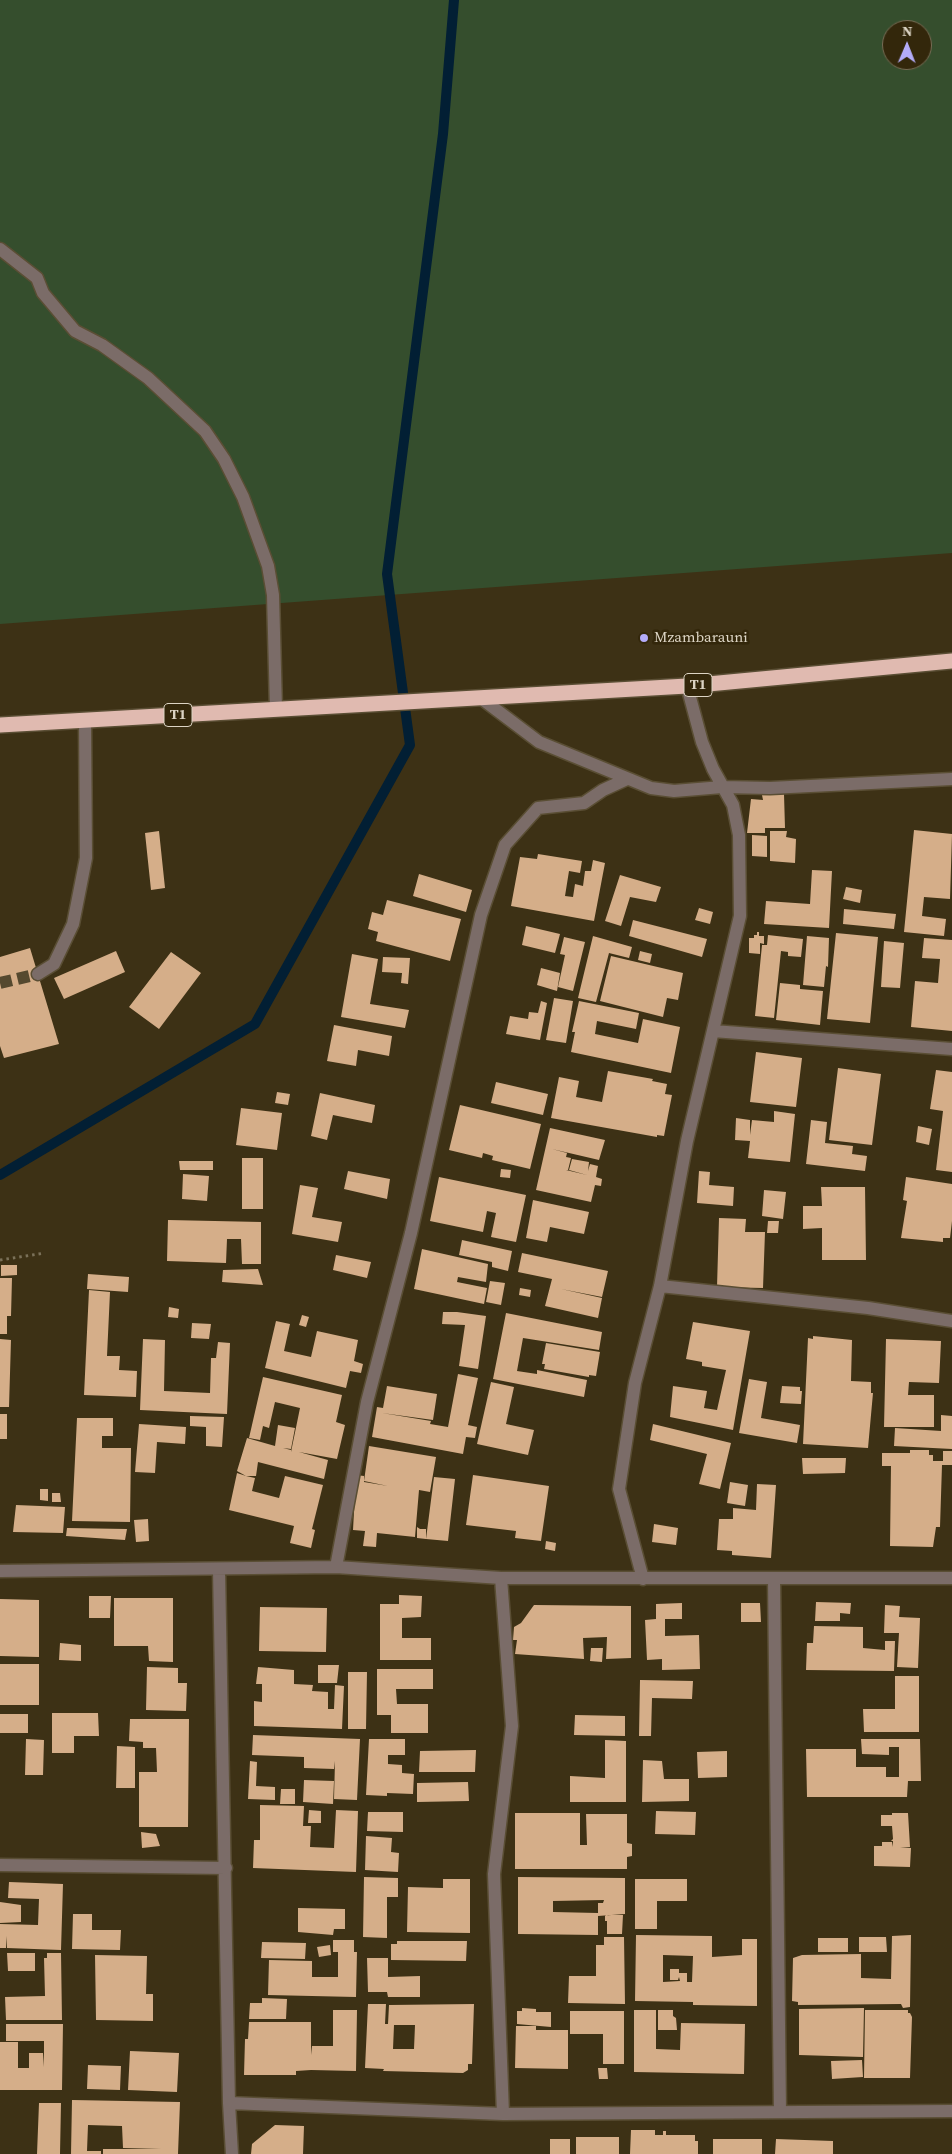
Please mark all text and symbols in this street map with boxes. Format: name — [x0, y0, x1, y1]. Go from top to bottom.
north arrow — [882, 20, 932, 70]
text: N — [902, 21, 913, 41]
place label: Mzambarauni — [654, 629, 748, 647]
marker: Mzambarauni — [638, 632, 650, 644]
road number: T1 — [684, 674, 712, 696]
road number: T1 — [164, 704, 192, 726]

